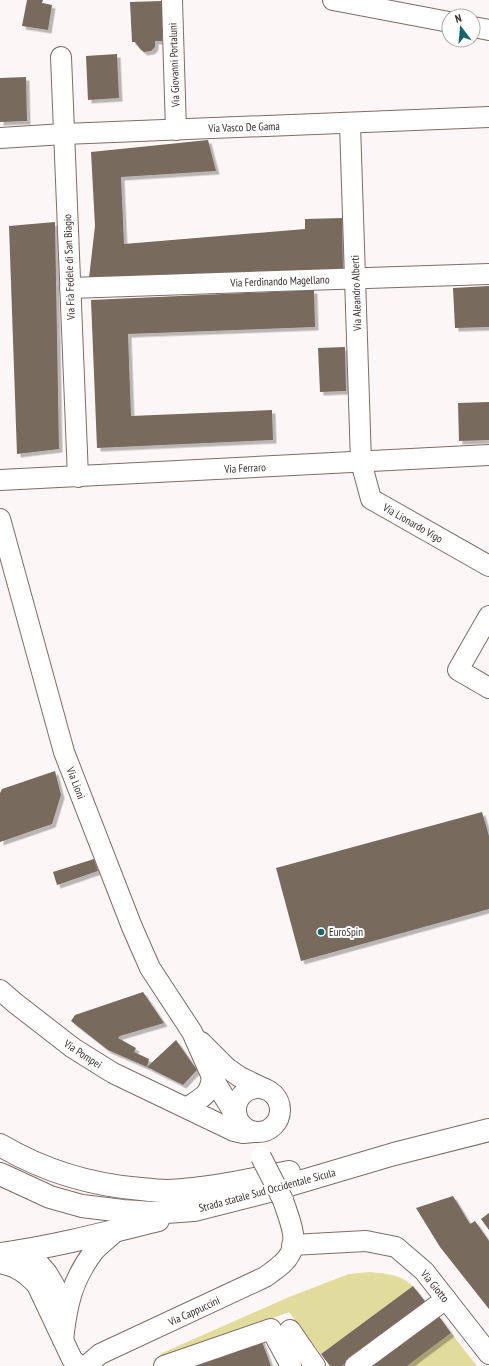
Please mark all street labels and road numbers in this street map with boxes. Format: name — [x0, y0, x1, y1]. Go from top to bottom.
street label: Via Giovanni Portaluni — [166, 23, 183, 108]
street label: Via Vasco De Gama — [207, 119, 280, 135]
street label: Via Frà Fedele di San Biagio — [60, 214, 78, 321]
street label: Via Aleandro Alberti — [348, 255, 364, 332]
street label: Via Ferdinando Magellano — [229, 272, 330, 290]
street label: Via Ferraro — [223, 460, 266, 476]
street label: Via Lionardo Vigo — [380, 500, 446, 546]
street label: Via Lioni — [63, 764, 88, 801]
street label: Via Pompei — [61, 1036, 105, 1071]
street label: Strada statale Sud Occidentale Sicula — [197, 1165, 337, 1215]
street label: Via Giotto — [417, 1266, 452, 1305]
street label: Via Cappuccini — [165, 1293, 222, 1329]

